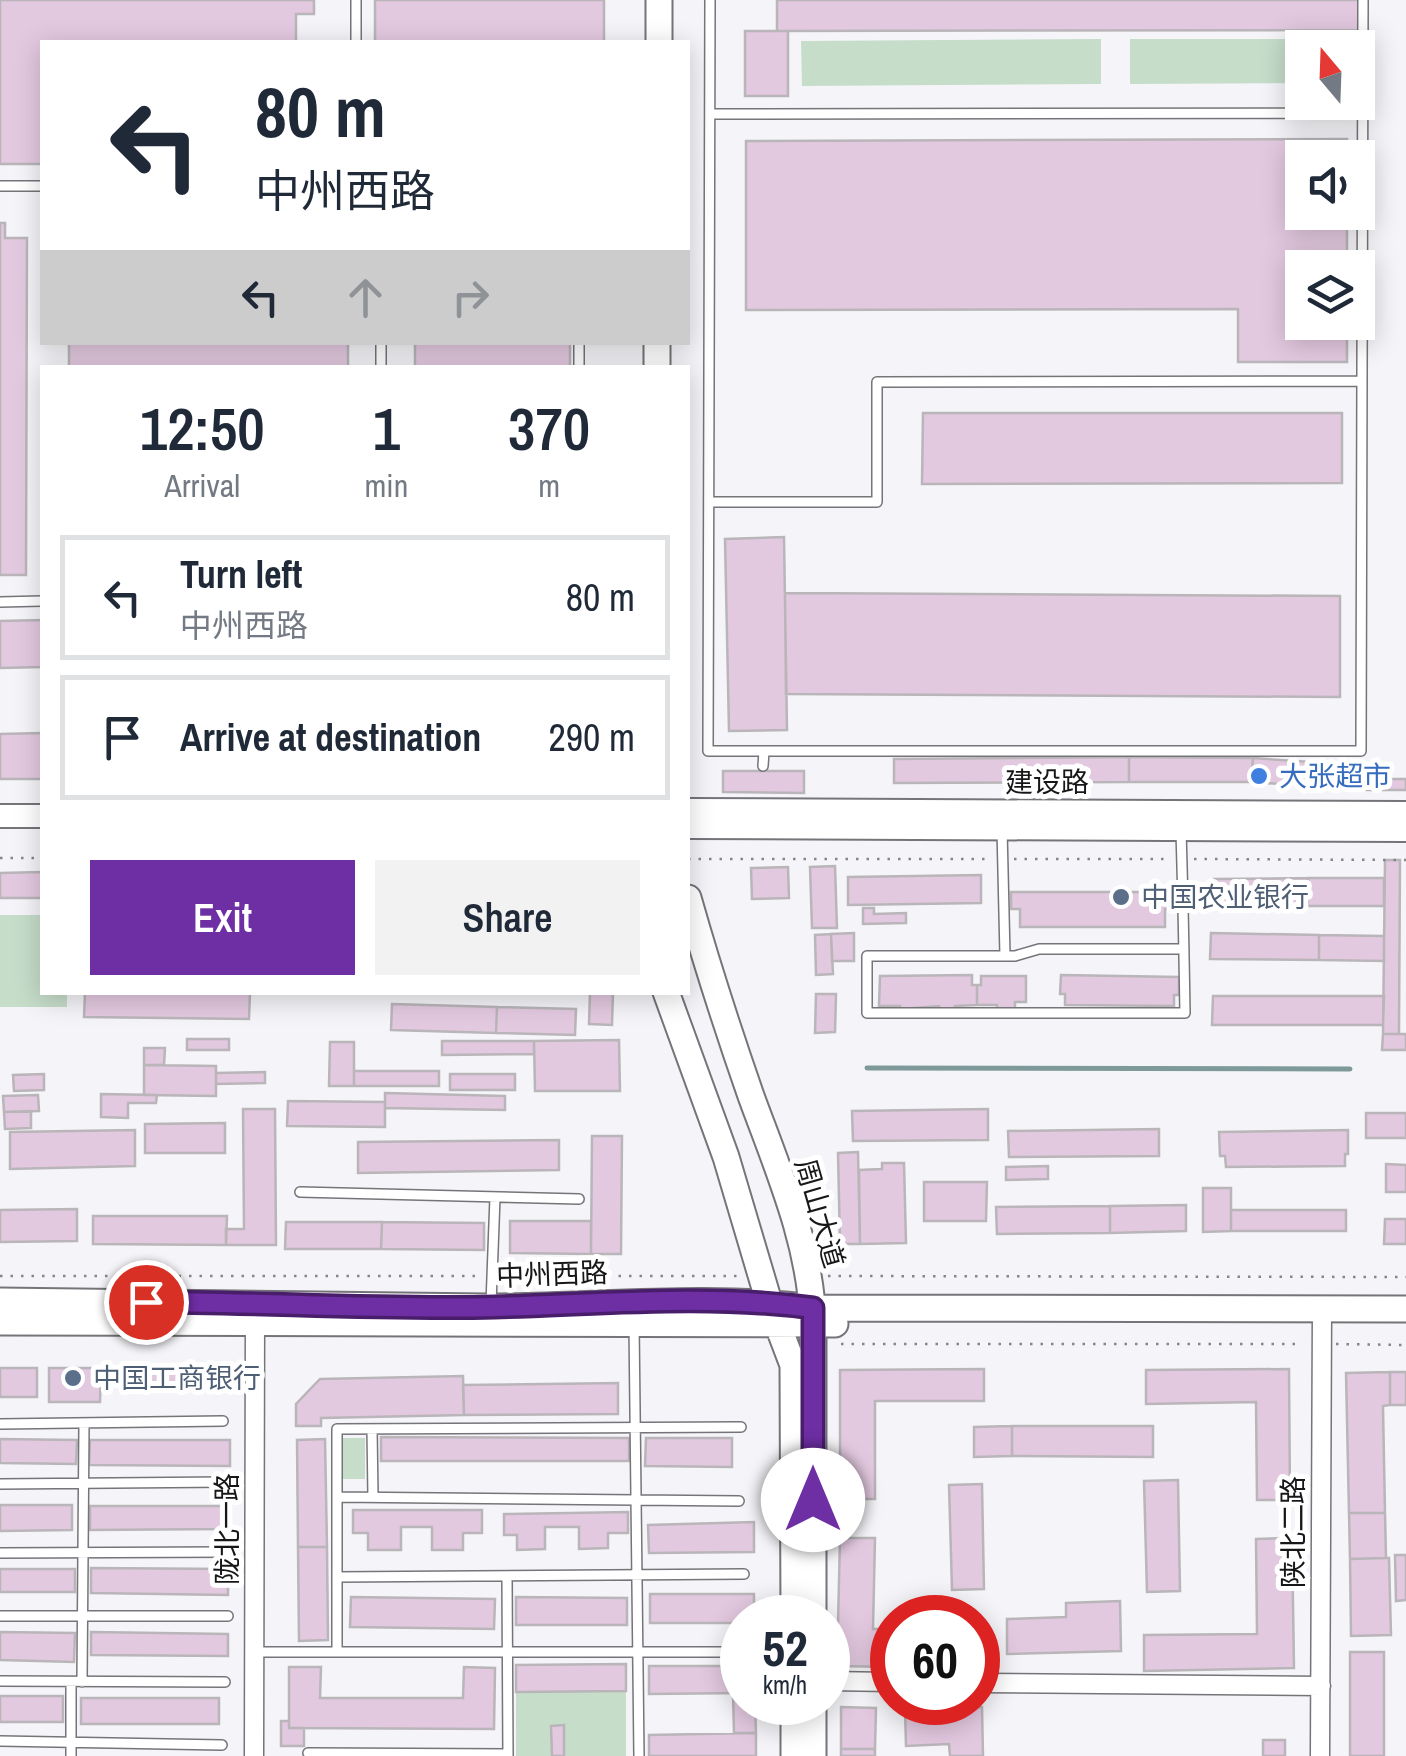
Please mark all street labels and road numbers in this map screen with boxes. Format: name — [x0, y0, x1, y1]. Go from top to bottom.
street label: 建设路 — [1005, 763, 1089, 801]
street label: 周山大道 — [786, 1154, 854, 1272]
street label: 中州西路 — [495, 1253, 609, 1295]
street label: 陇北一路 — [208, 1473, 246, 1585]
street label: 陕北二路 — [1274, 1476, 1312, 1588]

